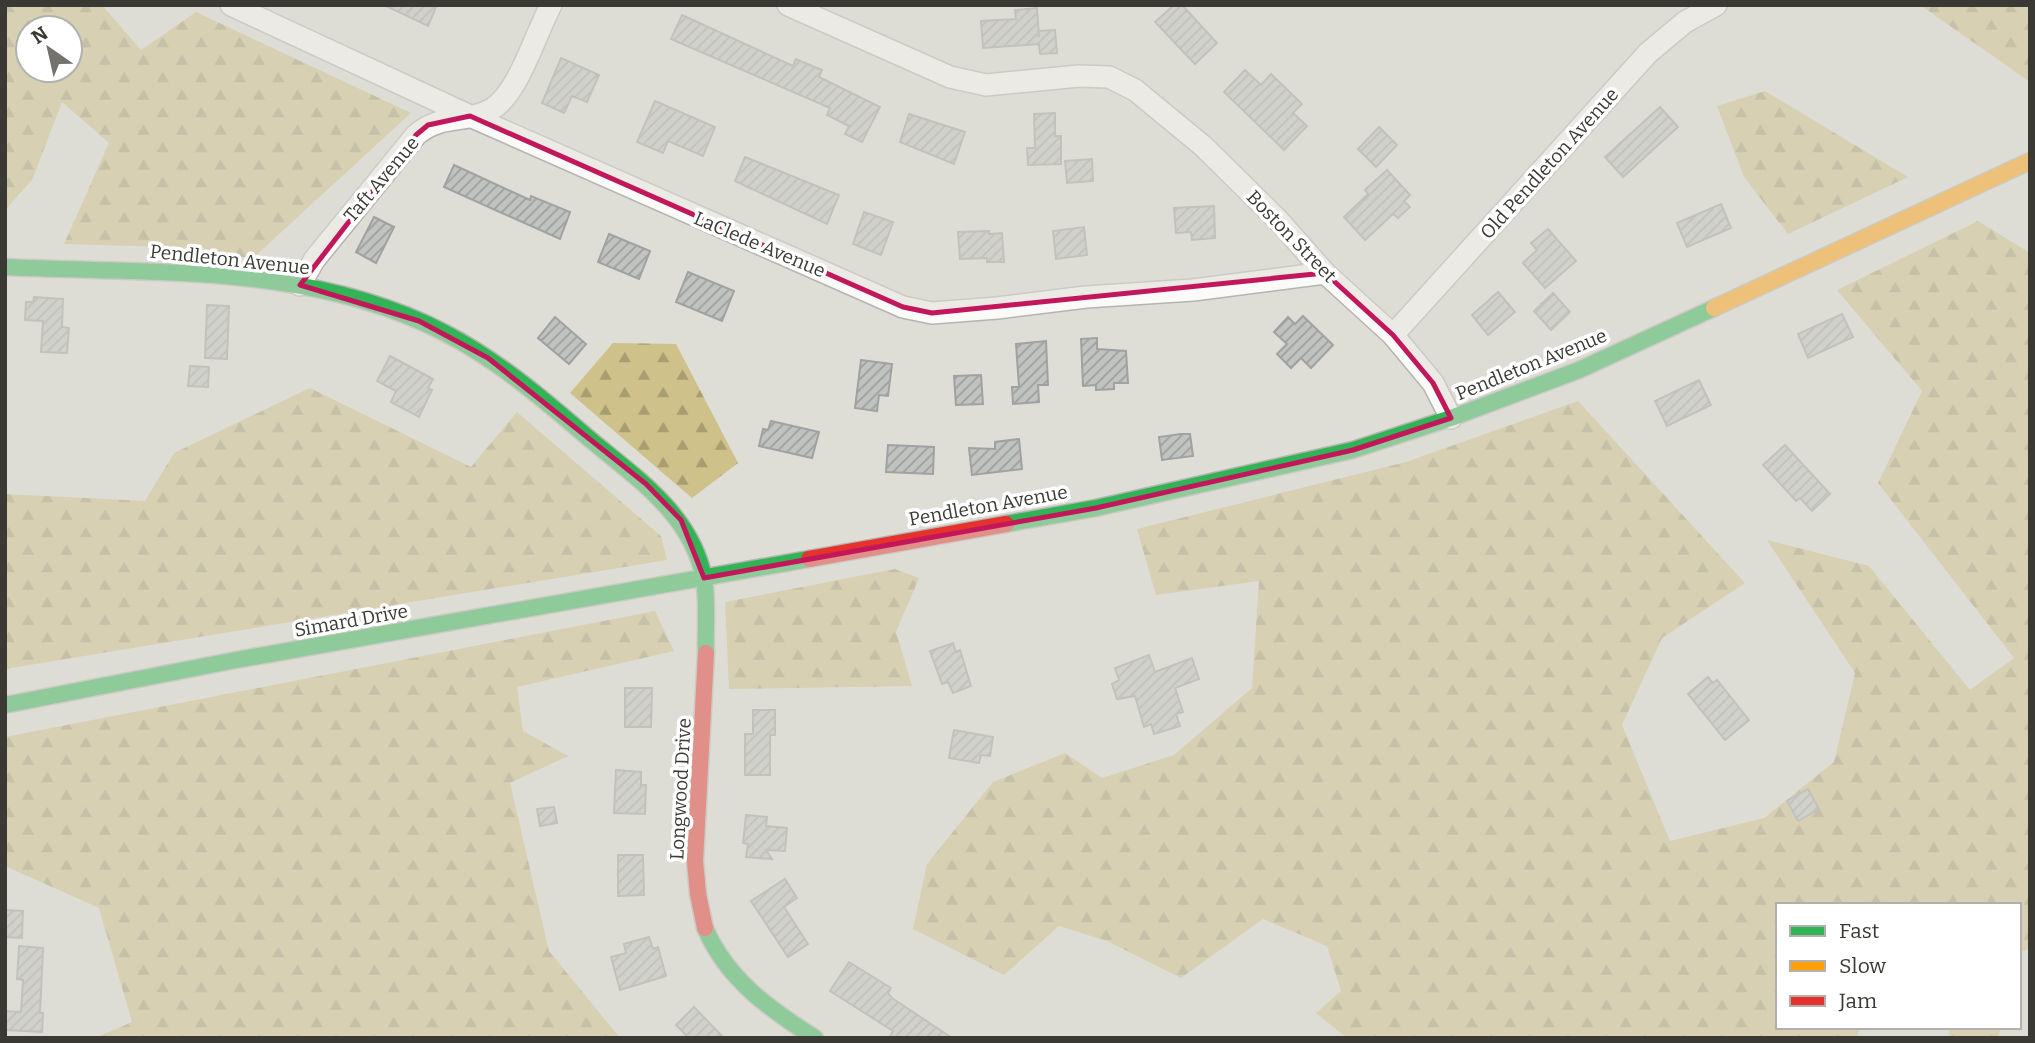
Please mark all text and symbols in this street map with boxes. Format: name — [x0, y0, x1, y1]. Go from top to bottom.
north arrow — [14, 14, 84, 84]
text: N — [27, 22, 53, 49]
street label: Old Pendleton Avenue — [1475, 83, 1623, 244]
street label: Taft Avenue — [339, 132, 424, 227]
street label: Boston Street — [1242, 186, 1341, 287]
street label: LaClede Avenue — [691, 206, 829, 282]
street label: Pendleton Avenue — [149, 240, 311, 279]
street label: Pendleton Avenue — [1452, 324, 1610, 405]
street label: Pendleton Avenue — [907, 480, 1069, 531]
street label: Simard Drive — [293, 599, 410, 642]
street label: Longwood Drive — [665, 717, 696, 861]
legend — [1776, 903, 2021, 1029]
text: Fast — [1839, 918, 1880, 944]
text: Slow — [1839, 953, 1886, 979]
text: Jam — [1838, 988, 1877, 1014]

